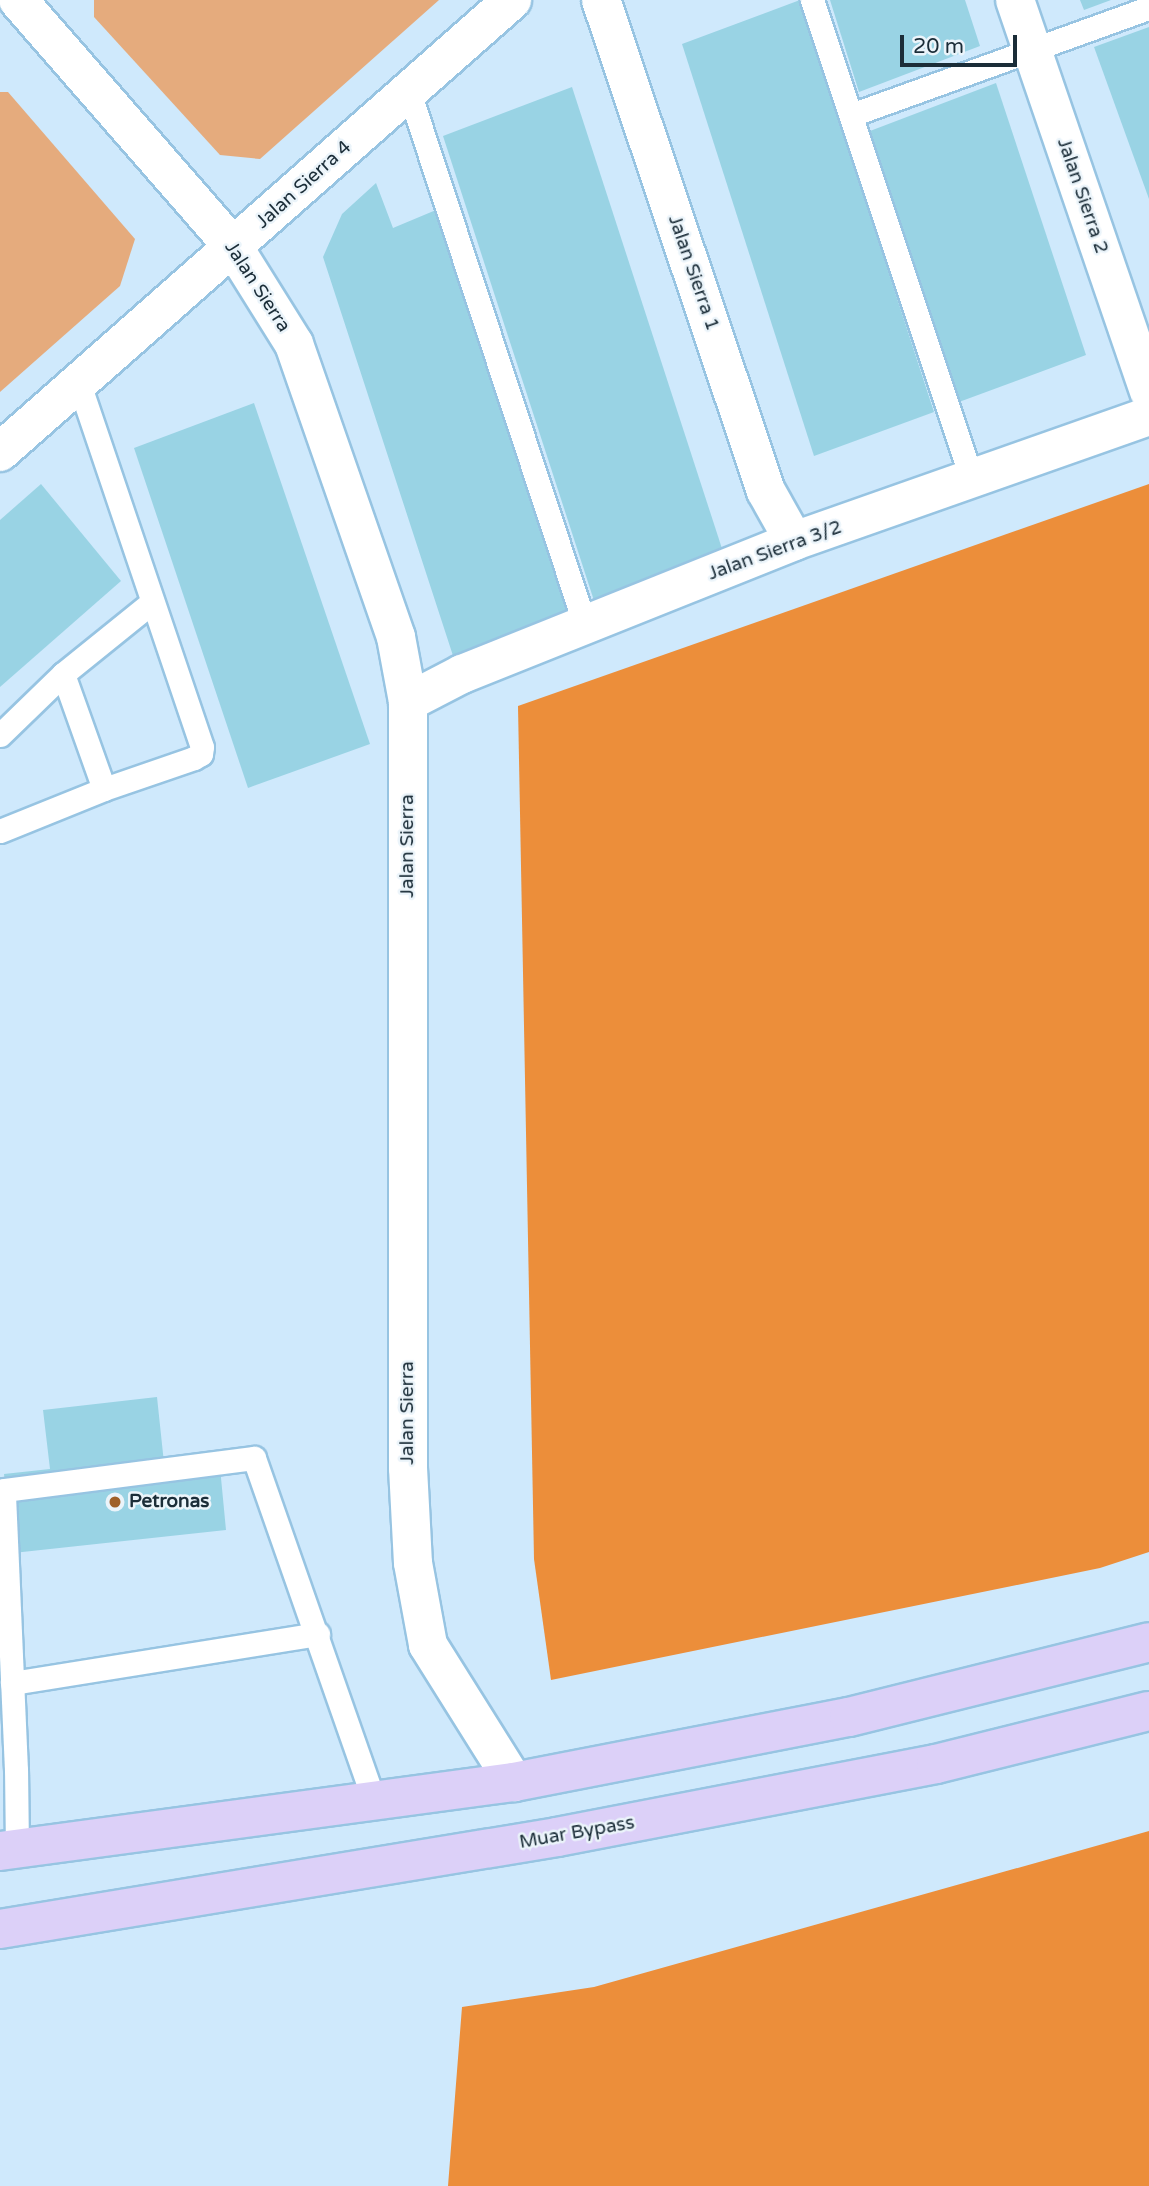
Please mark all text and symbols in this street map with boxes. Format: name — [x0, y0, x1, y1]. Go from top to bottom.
scale bar — [904, 21, 1021, 65]
text: 20 m — [913, 34, 964, 59]
street label: Jalan Sierra 2 — [1052, 135, 1112, 257]
street label: Jalan Sierra 4 — [252, 136, 356, 234]
street label: Jalan Sierra 1 — [663, 212, 723, 334]
street label: Jalan Sierra — [219, 237, 295, 337]
street label: Jalan Sierra 3/2 — [705, 516, 845, 586]
street label: Jalan Sierra — [397, 794, 419, 898]
street label: Jalan Sierra — [397, 1361, 419, 1465]
place label: Petronas — [129, 1491, 209, 1513]
marker: Petronas — [107, 1494, 123, 1510]
street label: Muar Bypass — [518, 1812, 636, 1854]

